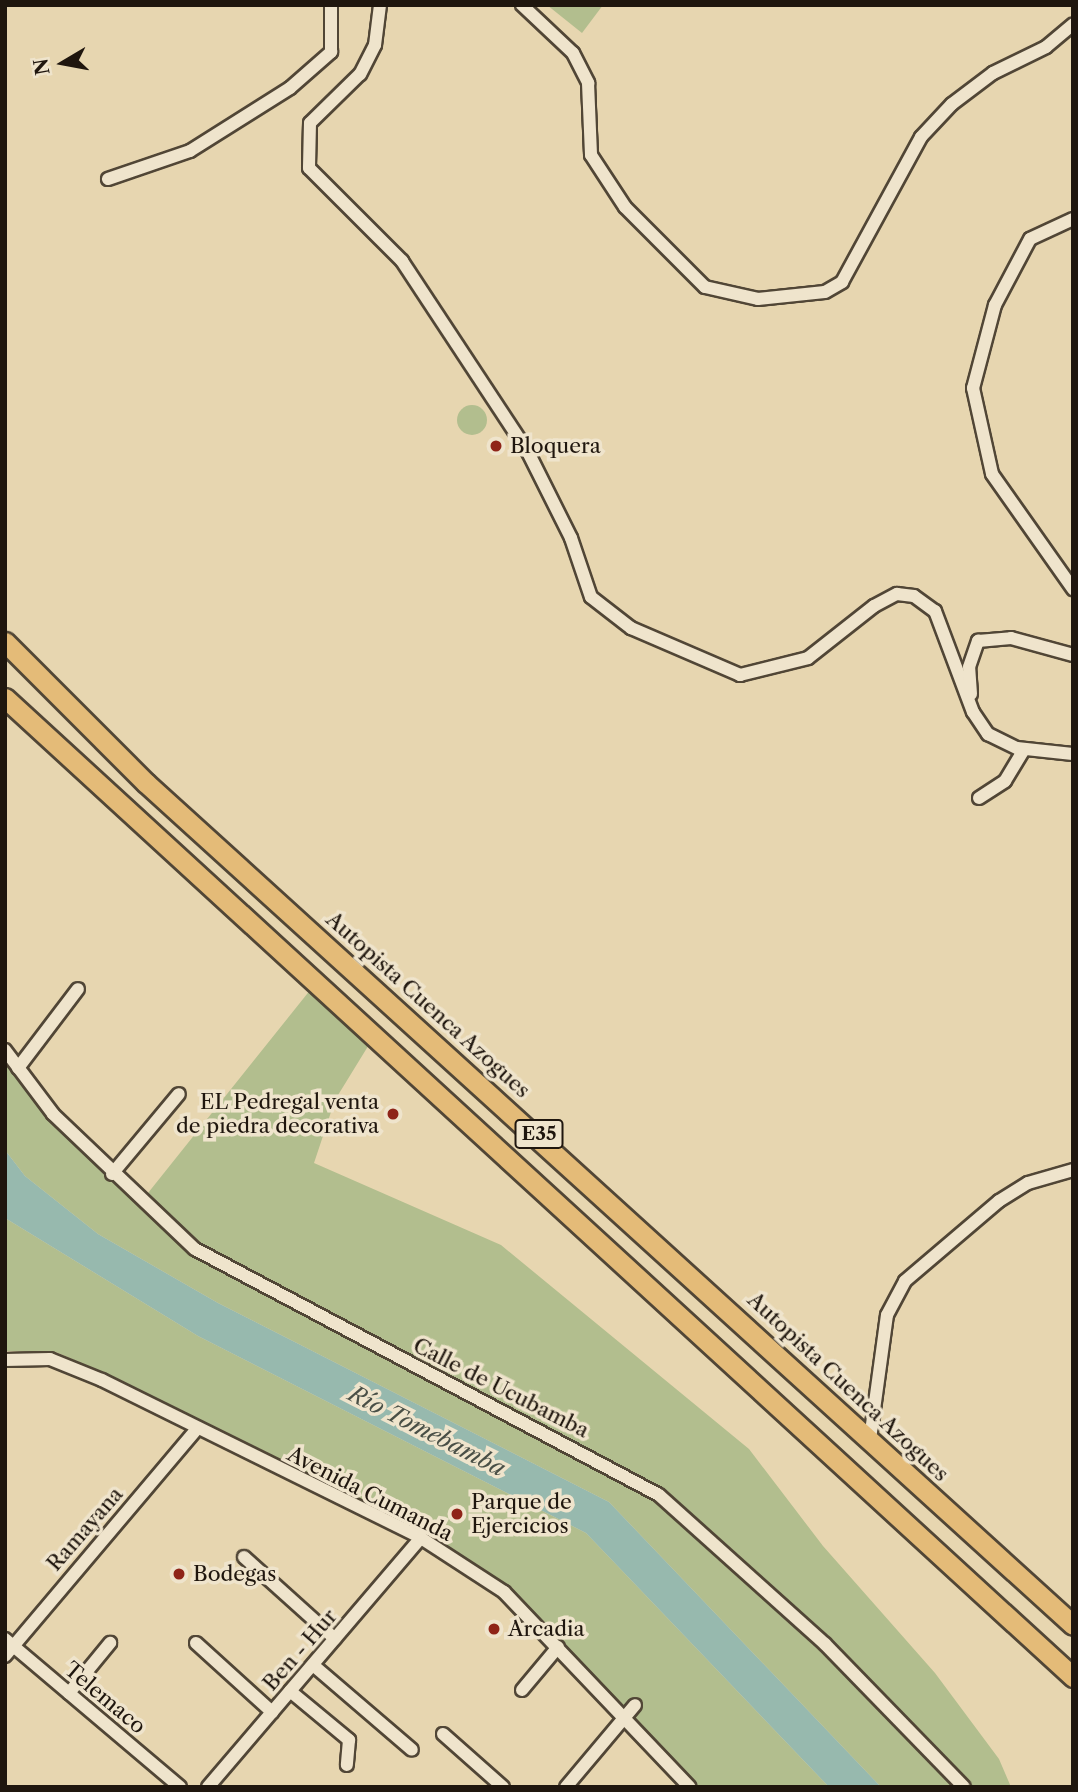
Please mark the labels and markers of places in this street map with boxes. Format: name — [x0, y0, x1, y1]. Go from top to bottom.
place label: Bloquera — [510, 433, 601, 459]
marker: Bloquera — [488, 438, 504, 454]
place label: EL Pedregal venta de piedra decorativa — [176, 1089, 379, 1139]
marker: EL Pedregal venta de piedra decorativa — [385, 1106, 401, 1122]
place label: Parque de Ejercicios — [471, 1489, 572, 1539]
marker: Parque de Ejercicios — [449, 1506, 465, 1522]
place label: Bodegas — [193, 1561, 276, 1587]
marker: Bodegas — [171, 1566, 187, 1582]
place label: Arcadia — [508, 1616, 584, 1642]
marker: Arcadia — [486, 1621, 502, 1637]

